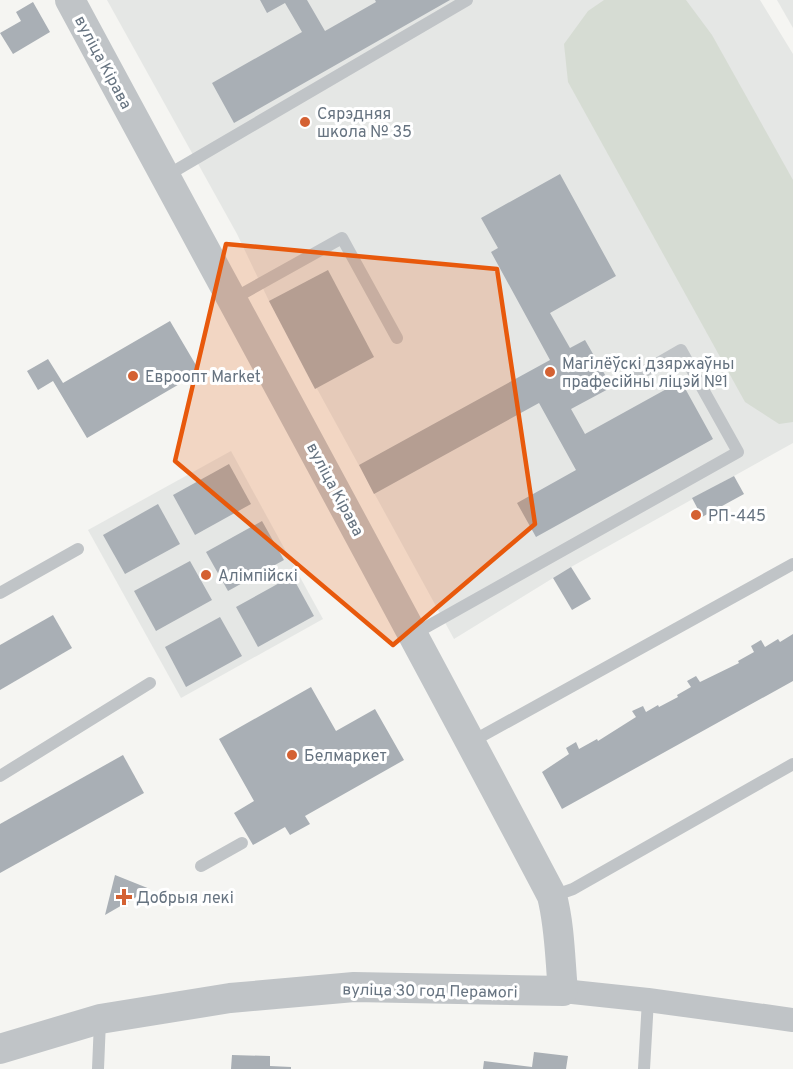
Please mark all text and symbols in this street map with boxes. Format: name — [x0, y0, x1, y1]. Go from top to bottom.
street label: вуліца Кірава — [69, 13, 135, 113]
place label: Сярэдняя школа № 35 — [317, 105, 412, 143]
marker: Сярэдняя школа № 35 — [298, 115, 312, 129]
place label: Магілёўскі дзяржаўны прафесійны ліцэй №1 — [562, 355, 734, 393]
marker: Магілёўскі дзяржаўны прафесійны ліцэй №1 — [543, 365, 557, 379]
place label: Евроопт Market — [145, 368, 261, 388]
marker: Евроопт Market — [126, 369, 140, 383]
street label: вуліца Кірава — [301, 440, 367, 540]
place label: РП-445 — [708, 507, 766, 527]
marker: РП-445 — [689, 508, 703, 522]
place label: Алімпійскі — [218, 567, 298, 587]
marker: Алімпійскі — [199, 568, 213, 582]
place label: Белмаркет — [304, 747, 387, 767]
marker: Белмаркет — [285, 748, 299, 762]
place label: Добрыя лекі — [136, 889, 234, 909]
marker: Добрыя лекі — [117, 890, 131, 904]
street label: вуліца 30 год Перамогі — [342, 980, 518, 1004]

